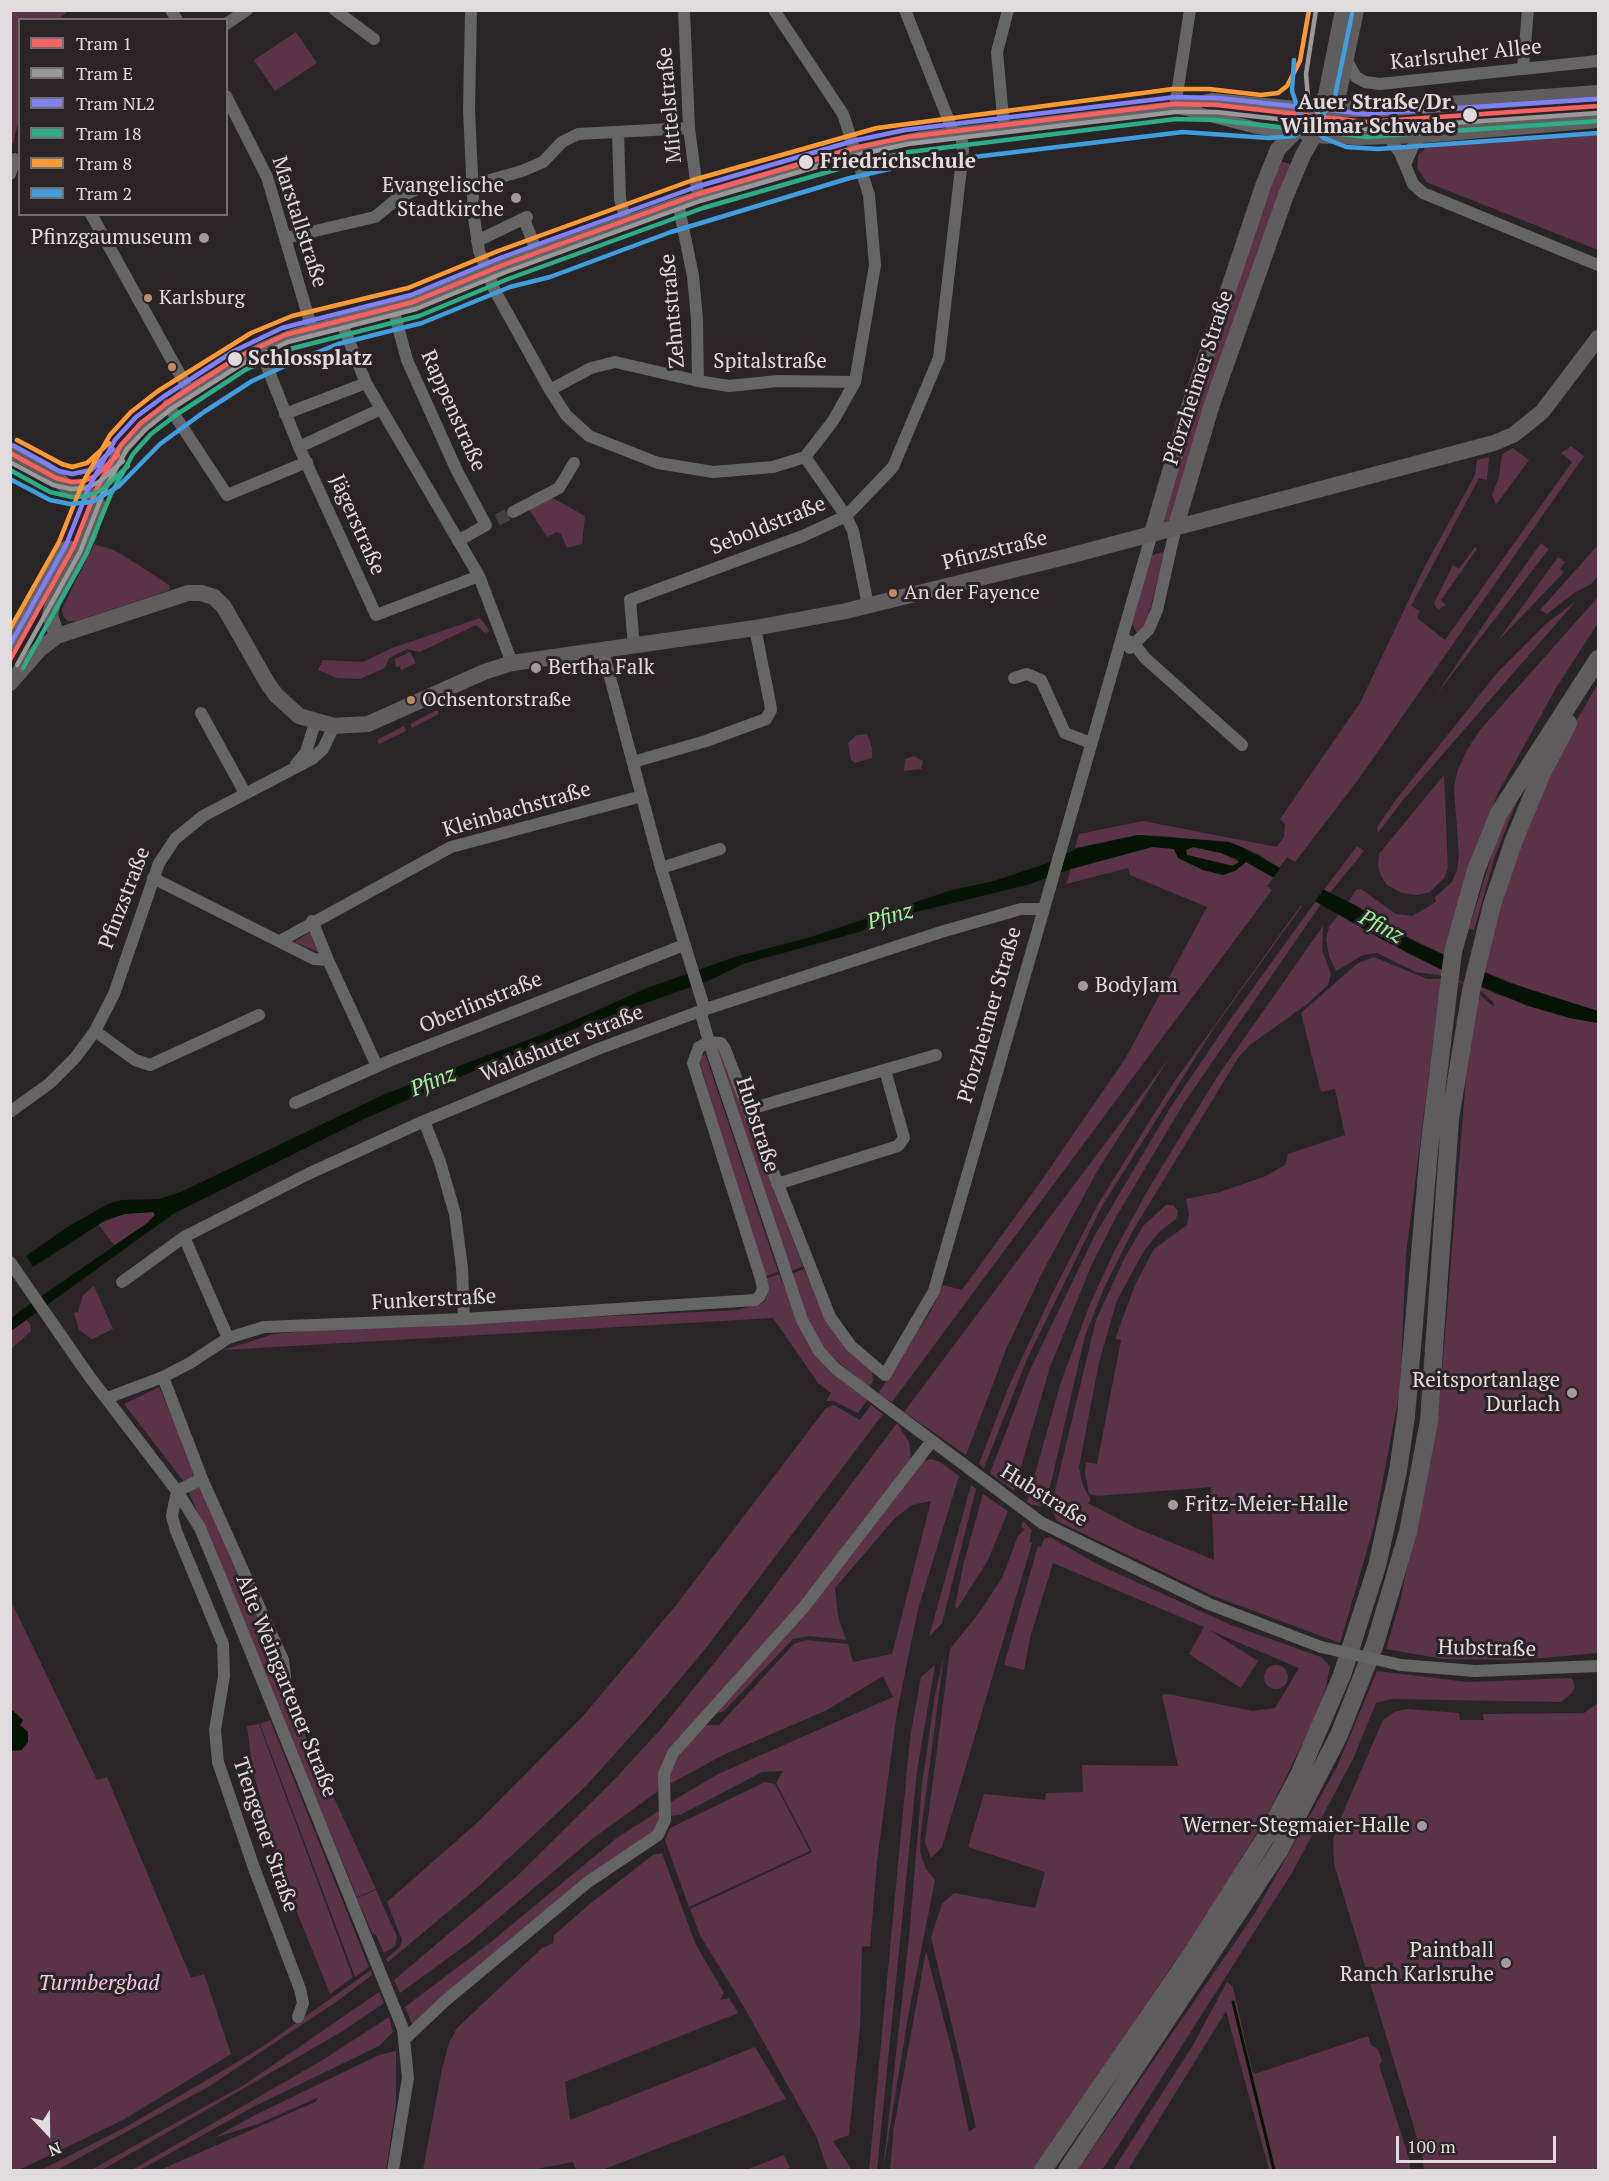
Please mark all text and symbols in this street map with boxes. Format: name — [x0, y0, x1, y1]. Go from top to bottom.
legend — [18, 18, 228, 216]
text: Tram 1 — [76, 31, 132, 55]
street label: Karlsruher Allee — [1389, 35, 1543, 75]
street label: Mittelstraße — [652, 46, 688, 164]
text: Tram E — [76, 61, 133, 85]
place label: Auer Straße/Dr. Willmar Schwabe — [1280, 90, 1456, 140]
text: Tram NL2 — [76, 91, 155, 115]
marker: Auer Straße/Dr. Willmar Schwabe — [1461, 106, 1479, 124]
text: Tram 18 — [76, 121, 142, 145]
place label: Friedrichschule — [820, 149, 976, 175]
text: Tram 8 — [76, 151, 132, 175]
street label: Marstallstraße — [266, 153, 332, 291]
marker: Friedrichschule — [797, 153, 815, 171]
place label: Evangelische Stadtkirche — [382, 173, 504, 223]
text: Tram 2 — [76, 181, 132, 205]
marker: Evangelische Stadtkirche — [509, 191, 523, 205]
place label: Pfinzgaumuseum — [31, 225, 192, 251]
marker: Pfinzgaumuseum — [197, 231, 211, 245]
street label: Zehntstraße — [655, 253, 691, 369]
place label: Karlsburg — [159, 286, 245, 310]
street label: Pforzheimer Straße — [1159, 288, 1239, 468]
marker: Karlsburg — [142, 292, 154, 304]
place label: Schlossplatz — [248, 346, 372, 372]
street label: Rappenstraße — [415, 346, 491, 476]
street label: Spitalstraße — [713, 349, 827, 375]
marker: Schlossplatz — [226, 350, 244, 368]
unlabelled marker — [166, 361, 178, 373]
street label: Jägerstraße — [324, 471, 390, 579]
street label: Seboldstraße — [707, 491, 829, 561]
street label: Pfinzstraße — [940, 526, 1050, 576]
place label: An der Fayence — [904, 581, 1040, 605]
marker: An der Fayence — [887, 587, 899, 599]
place label: Bertha Falk — [548, 655, 655, 681]
marker: Bertha Falk — [529, 661, 543, 675]
place label: Ochsentorstraße — [422, 688, 571, 712]
marker: Ochsentorstraße — [405, 694, 417, 706]
street label: Kleinbachstraße — [440, 777, 594, 843]
street label: Pfinzstraße — [94, 843, 156, 953]
water label: Pfinz — [864, 898, 916, 936]
water label: Pfinz — [1354, 904, 1408, 950]
street label: Pforzheimer Straße — [953, 924, 1027, 1106]
street label: Oberlinstraße — [416, 967, 546, 1039]
place label: BodyJam — [1095, 973, 1178, 999]
marker: BodyJam — [1076, 979, 1090, 993]
street label: Waldshuter Straße — [477, 1000, 647, 1088]
water label: Pfinz — [407, 1061, 459, 1103]
street label: Hubstraße — [730, 1074, 784, 1176]
street label: Funkerstraße — [371, 1284, 497, 1316]
place label: Reitsportanlage Durlach — [1412, 1368, 1560, 1418]
marker: Reitsportanlage Durlach — [1565, 1386, 1579, 1400]
street label: Hubstraße — [996, 1459, 1092, 1533]
place label: Fritz-Meier-Halle — [1185, 1492, 1348, 1518]
marker: Fritz-Meier-Halle — [1166, 1498, 1180, 1512]
street label: Alte Weingartener Straße — [230, 1571, 342, 1801]
street label: Hubstraße — [1438, 1636, 1536, 1662]
street label: Tiengener Straße — [227, 1754, 303, 1916]
place label: Werner-Stegmaier-Halle — [1182, 1813, 1410, 1839]
marker: Werner-Stegmaier-Halle — [1415, 1819, 1429, 1833]
place label: Paintball Ranch Karlsruhe — [1340, 1938, 1494, 1988]
marker: Paintball Ranch Karlsruhe — [1499, 1956, 1513, 1970]
park label: Turmbergbad — [38, 1971, 160, 1997]
north arrow — [18, 2103, 78, 2163]
scale bar — [1399, 2124, 1560, 2162]
text: 100 m — [1407, 2134, 1456, 2158]
text: N — [45, 2137, 64, 2162]

